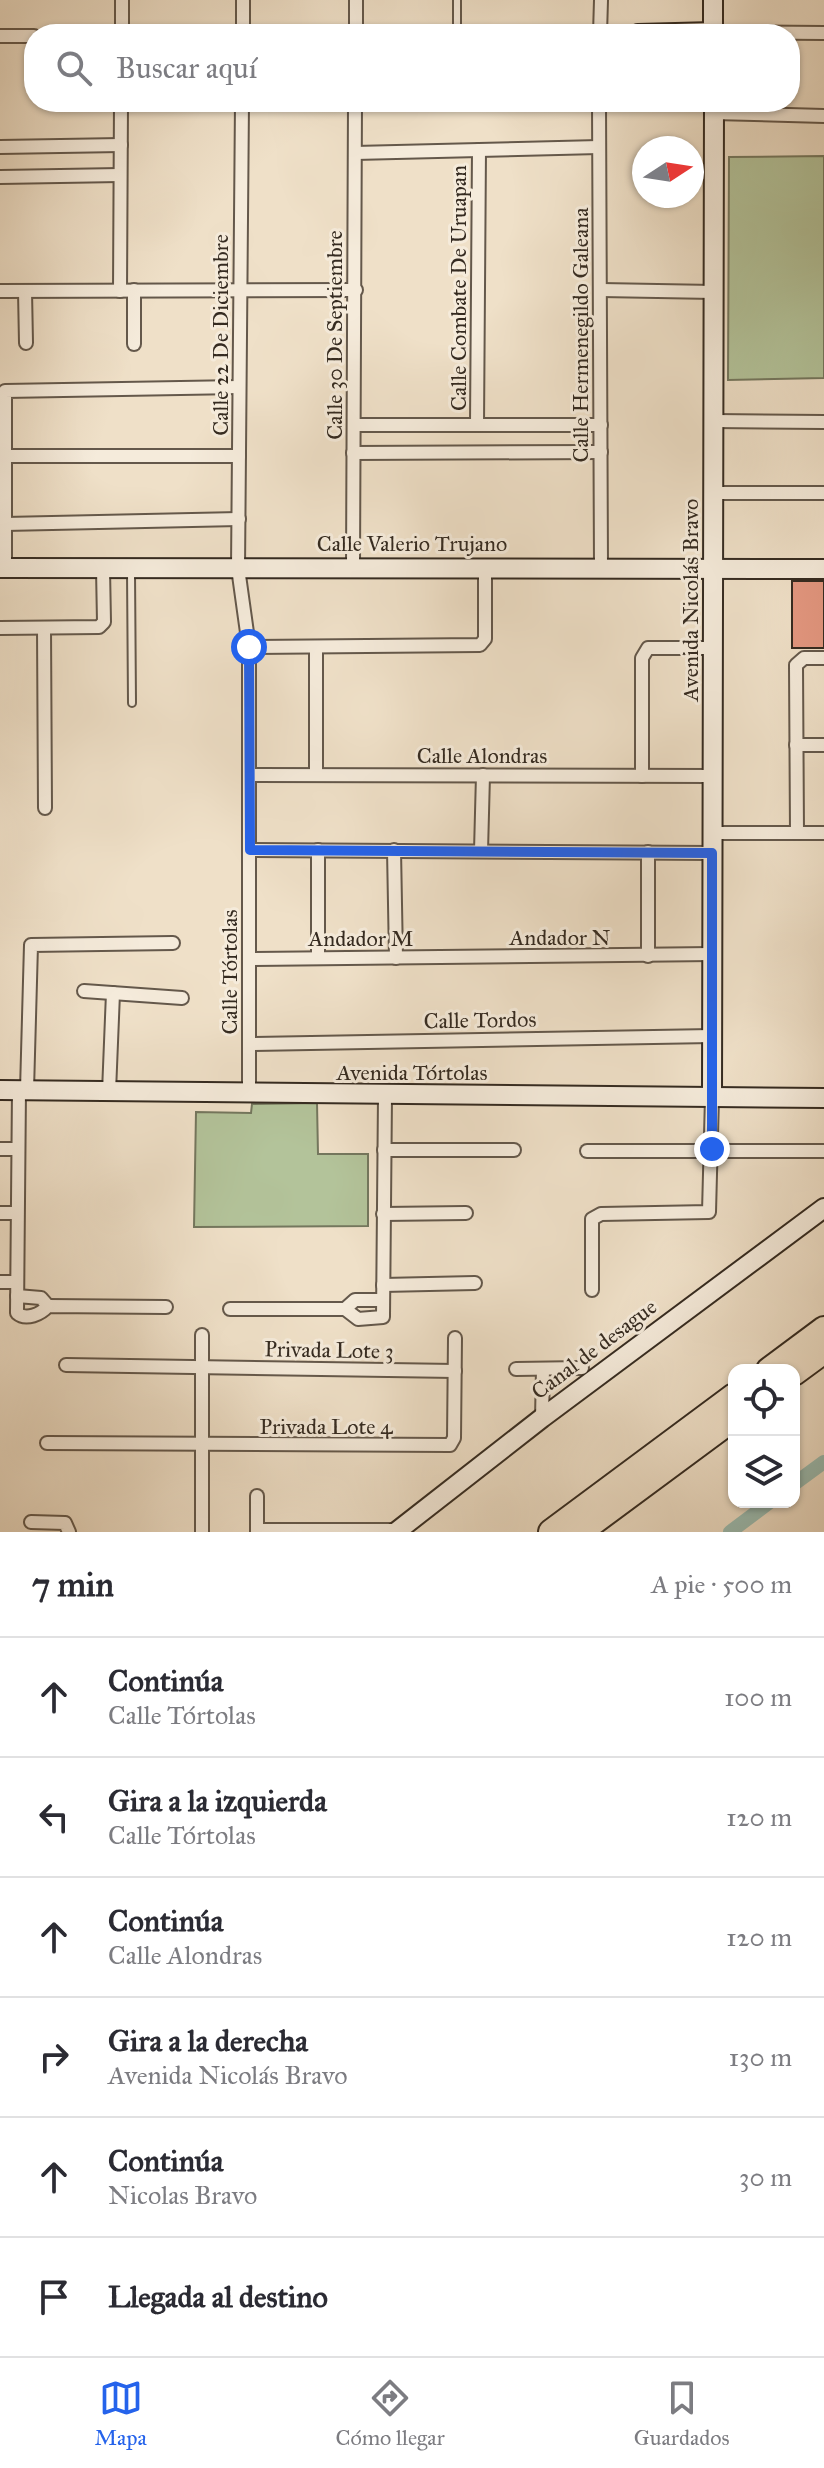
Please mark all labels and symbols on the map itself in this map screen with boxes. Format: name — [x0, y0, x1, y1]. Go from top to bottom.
north arrow — [632, 136, 704, 208]
street label: Calle Combate De Uruapan — [445, 165, 472, 411]
street label: Calle Hermenegildo Galeana — [567, 207, 594, 463]
street label: Calle 30 De Septiembre — [321, 230, 348, 440]
street label: Calle 22 De Diciembre — [207, 234, 234, 436]
street label: Avenida Nicolás Bravo — [677, 499, 704, 702]
street label: Calle Valerio Trujano — [317, 530, 507, 557]
route start — [231, 629, 267, 665]
street label: Calle Alondras — [417, 742, 547, 769]
street label: Calle Tórtolas — [216, 910, 243, 1034]
street label: Andador N — [509, 924, 611, 951]
street label: Andador M — [308, 925, 413, 952]
street label: Calle Tordos — [423, 1006, 537, 1034]
street label: Avenida Tórtolas — [335, 1059, 488, 1086]
route end — [694, 1131, 730, 1167]
street label: Canal de desague — [526, 1293, 662, 1405]
street label: Privada Lote 3 — [264, 1335, 394, 1365]
street label: Privada Lote 4 — [260, 1413, 393, 1440]

